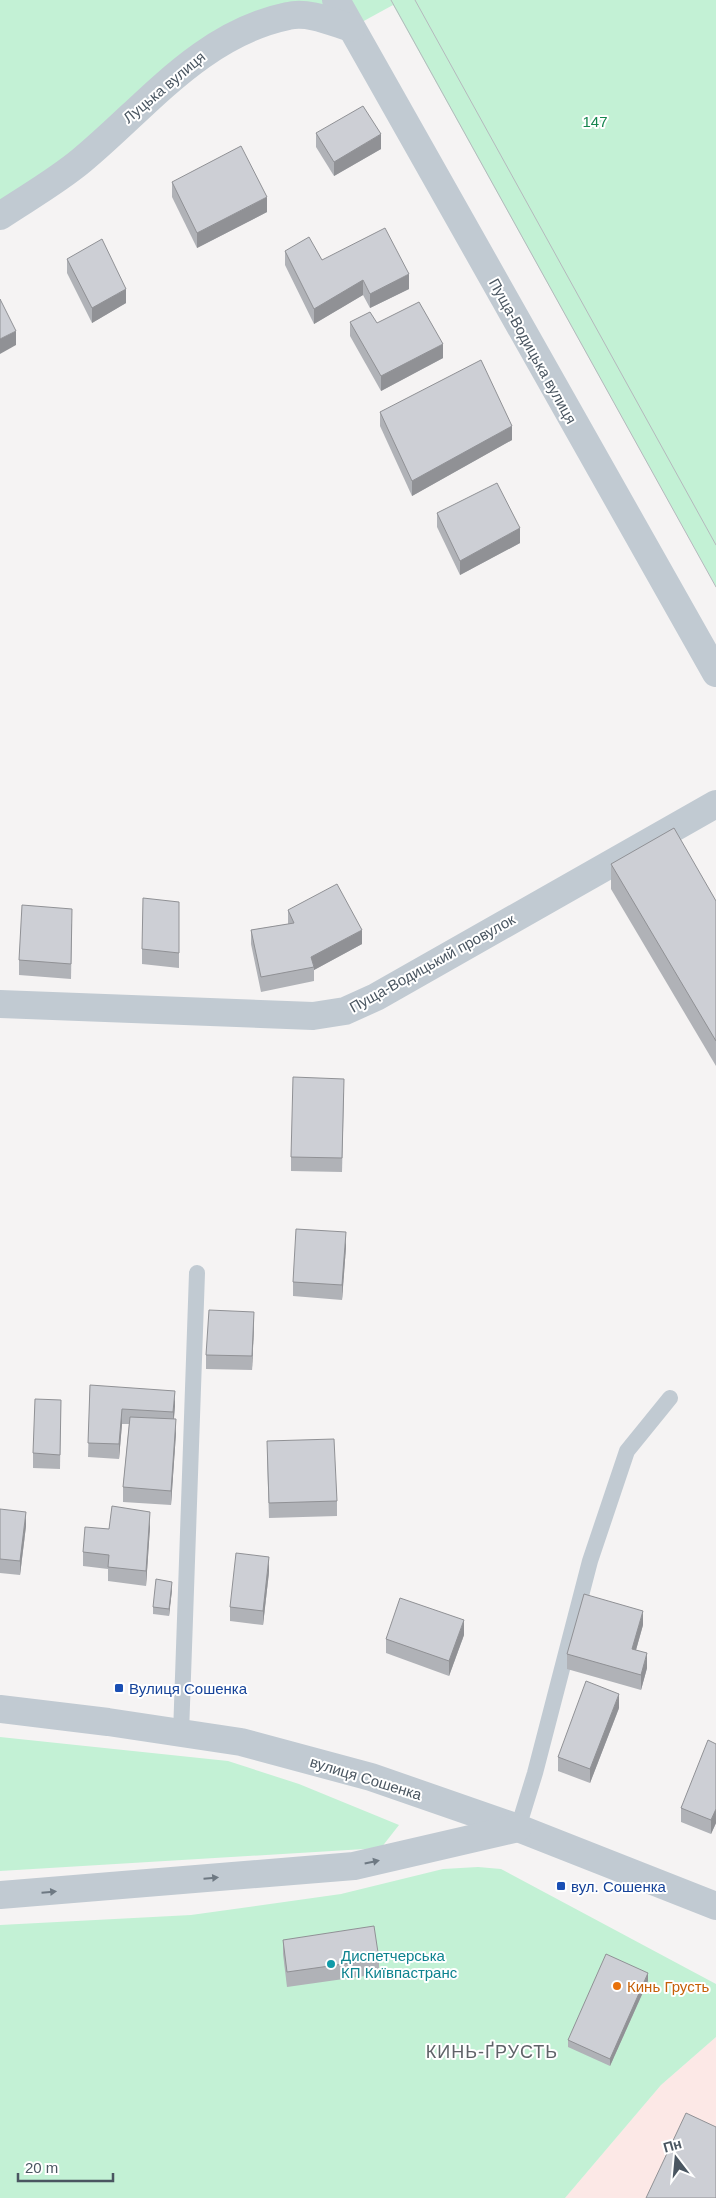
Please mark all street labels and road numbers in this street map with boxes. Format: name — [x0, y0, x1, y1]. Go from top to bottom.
street label: Луцька вулиця — [119, 48, 209, 126]
street label: Пуща-Водицька вулиця — [486, 275, 580, 427]
street label: Пуща-Водицький провулок — [346, 910, 518, 1016]
street label: вулиця Сошенка — [308, 1753, 425, 1803]

